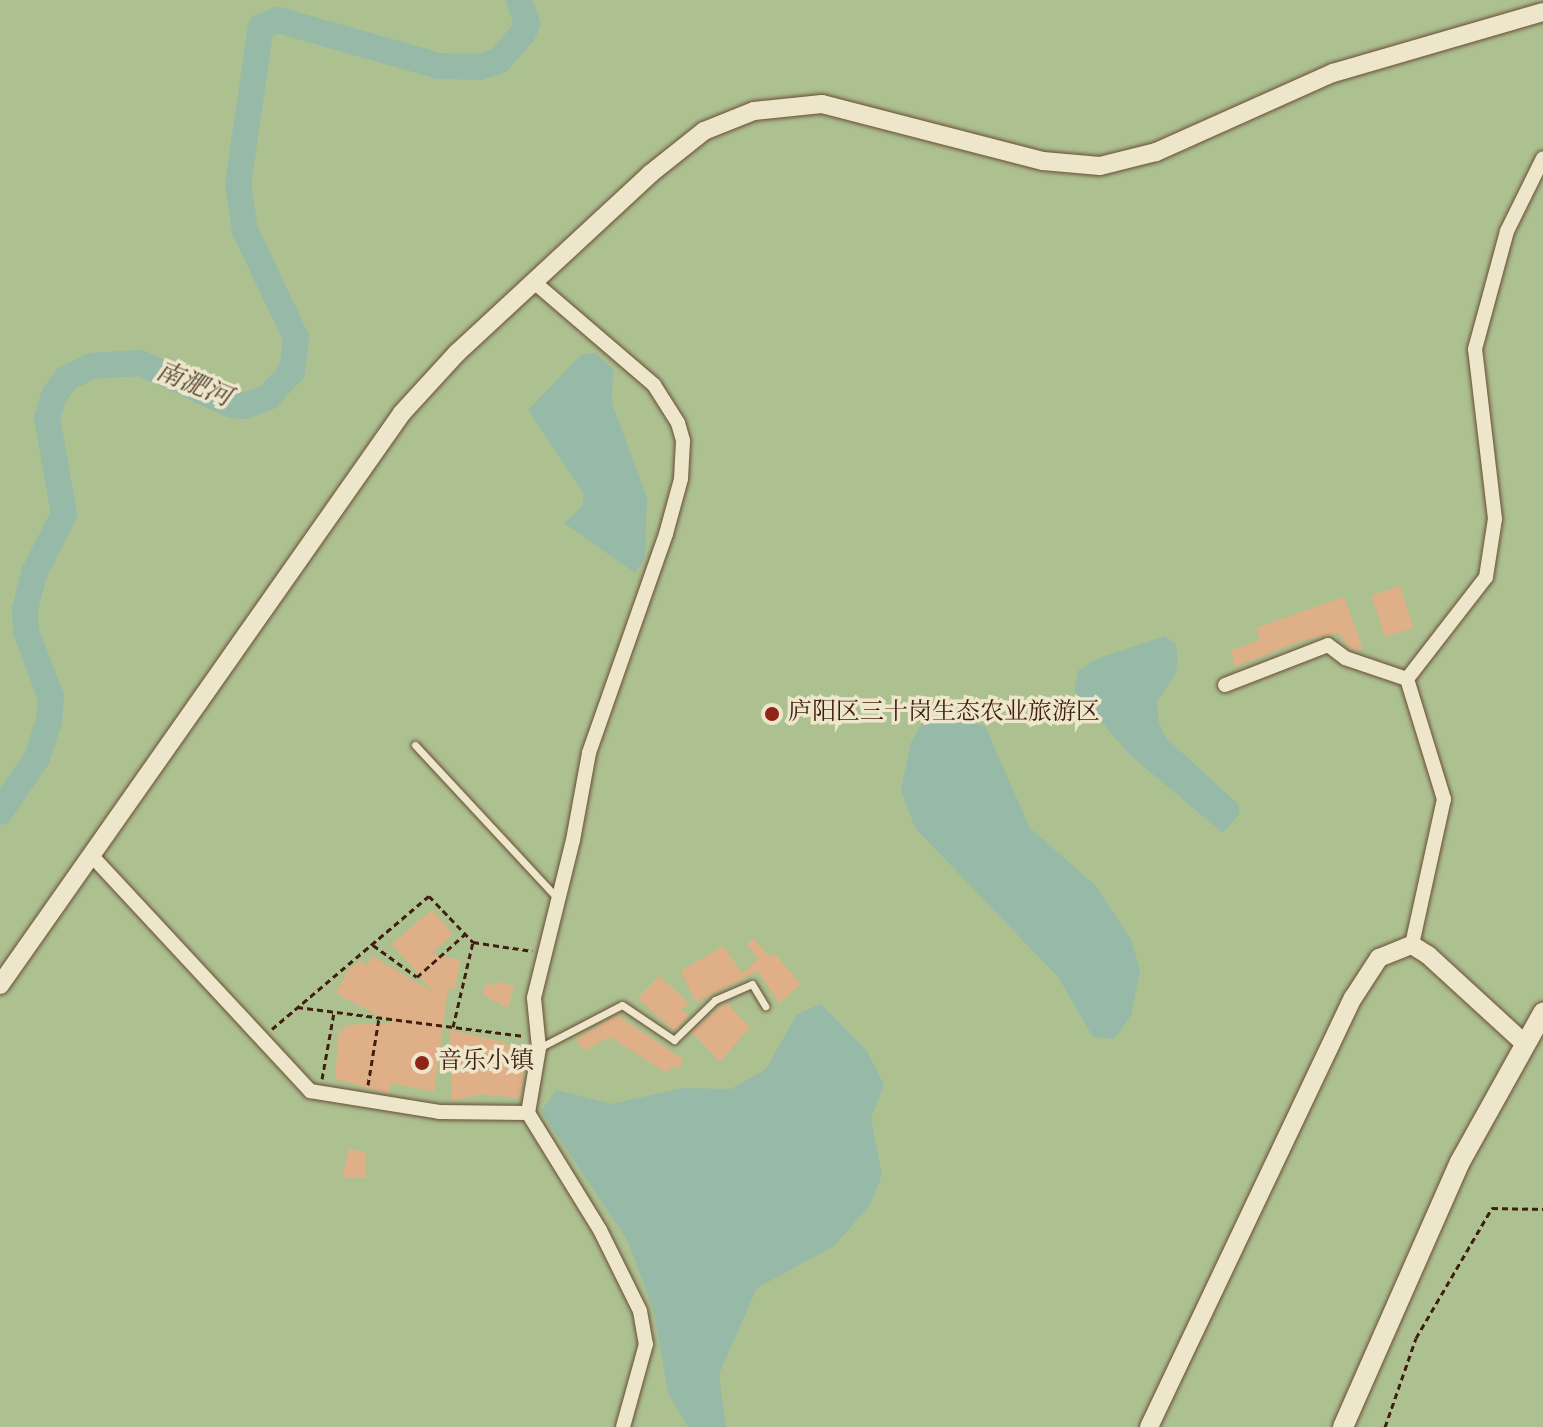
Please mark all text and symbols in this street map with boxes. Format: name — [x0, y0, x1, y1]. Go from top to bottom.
water label: 南淝河 — [151, 357, 235, 415]
place label: 庐阳区三十岗生态农业旅游区 — [788, 700, 1100, 728]
marker: 庐阳区三十岗生态农业旅游区 — [763, 705, 781, 723]
place label: 音乐小镇 — [438, 1049, 534, 1077]
marker: 音乐小镇 — [413, 1054, 431, 1072]

